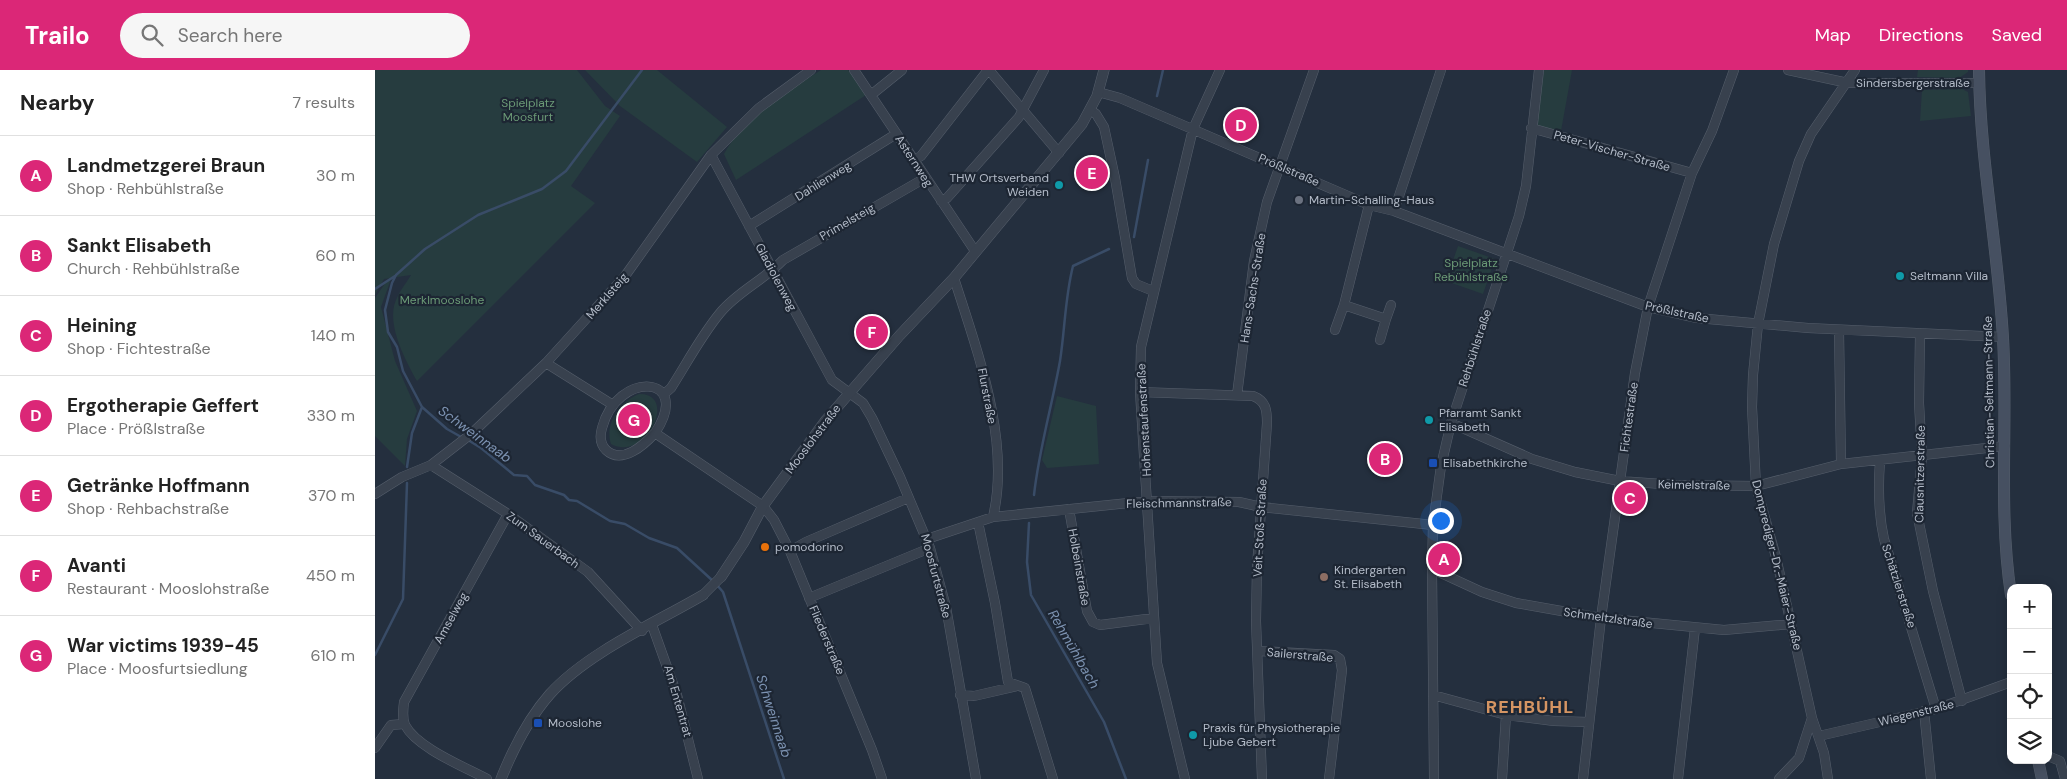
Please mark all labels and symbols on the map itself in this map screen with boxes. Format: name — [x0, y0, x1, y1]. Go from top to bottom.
street label: Sindersbergerstraße — [1856, 75, 1970, 91]
park label: Spielplatz Moosfurt — [501, 95, 555, 125]
pin: D — [1225, 106, 1257, 144]
street label: Peter-Vischer-Straße — [1552, 127, 1672, 175]
street label: Asternweg — [891, 132, 937, 190]
street label: Prößlstraße — [1256, 150, 1322, 190]
pin: E — [1076, 154, 1108, 192]
street label: Dahlienweg — [792, 157, 854, 205]
place label: THW Ortsverband Weiden — [949, 170, 1049, 200]
marker: THW Ortsverband Weiden — [1053, 179, 1065, 191]
place label: Martin-Schalling-Haus — [1309, 192, 1434, 208]
marker: Martin-Schalling-Haus — [1293, 194, 1305, 206]
street label: Primelsteig — [817, 200, 878, 244]
street label: Hans-Sachs-Straße — [1236, 232, 1270, 344]
street label: Gladiolenweg — [751, 240, 801, 314]
park label: Spielplatz Rebühlstraße — [1434, 255, 1508, 285]
place label: Seltmann Villa — [1910, 268, 1988, 284]
street label: Merklsteig — [582, 269, 632, 323]
marker: Seltmann Villa — [1894, 270, 1906, 282]
park label: Merklmooslohe — [400, 292, 484, 308]
street label: Prößlstraße — [1644, 297, 1711, 327]
street label: Rehbühlstraße — [1455, 307, 1495, 389]
pin: F — [856, 313, 888, 351]
street label: Christian-Seltmann-Straße — [1980, 316, 1998, 468]
street label: Hohenstaufenstraße — [1133, 363, 1155, 477]
street label: Flurstraße — [974, 367, 1000, 425]
street label: Fichtestraße — [1616, 381, 1642, 453]
water label: Schweinnaab — [435, 401, 515, 467]
pin: G — [618, 401, 650, 439]
street label: Mooslohstraße — [782, 401, 844, 477]
place label: Pfarramt Sankt Elisabeth — [1439, 405, 1522, 435]
marker: Pfarramt Sankt Elisabeth — [1423, 414, 1435, 426]
street label: Clausnitzerstraße — [1911, 425, 1929, 523]
pin: B — [1369, 440, 1401, 478]
place label: Elisabethkirche — [1443, 455, 1528, 471]
marker: Elisabethkirche — [1427, 457, 1439, 469]
street label: Keimelstraße — [1658, 476, 1731, 494]
street label: Veit-Stoß-Straße — [1249, 478, 1271, 578]
street label: Domprediger-Dr.-Maier-Straße — [1748, 478, 1806, 652]
pin: C — [1614, 479, 1646, 517]
street label: Fleischmannstraße — [1126, 494, 1232, 512]
street label: Zum Sauerbach — [503, 508, 583, 572]
your location — [1428, 508, 1454, 534]
street label: Holbeinstraße — [1064, 527, 1094, 607]
street label: Moosfurtstraße — [917, 532, 955, 620]
place label: pomodorino — [775, 539, 843, 555]
pin: A — [1428, 540, 1460, 578]
marker: pomodorino — [759, 541, 771, 553]
street label: Schätzlerstraße — [1878, 542, 1920, 630]
place label: Kindergarten St. Elisabeth — [1334, 562, 1405, 592]
marker: Kindergarten St. Elisabeth — [1318, 571, 1330, 583]
street label: Amselweg — [430, 589, 472, 647]
street label: Fliederstraße — [805, 603, 849, 677]
street label: Schmeltzlstraße — [1562, 604, 1654, 632]
water label: Rehmühlbach — [1044, 606, 1104, 692]
street label: Sailerstraße — [1266, 644, 1334, 666]
street label: Am Ententrat — [660, 663, 696, 739]
water label: Schweinnaab — [752, 672, 796, 760]
district label: REHBÜHL — [1486, 695, 1574, 719]
street label: Wiegenstraße — [1876, 696, 1956, 730]
place label: Mooslohe — [548, 715, 602, 731]
marker: Mooslohe — [532, 717, 544, 729]
place label: Praxis für Physiotherapie Ljube Gebert — [1203, 720, 1340, 750]
marker: Praxis für Physiotherapie Ljube Gebert — [1187, 729, 1199, 741]

